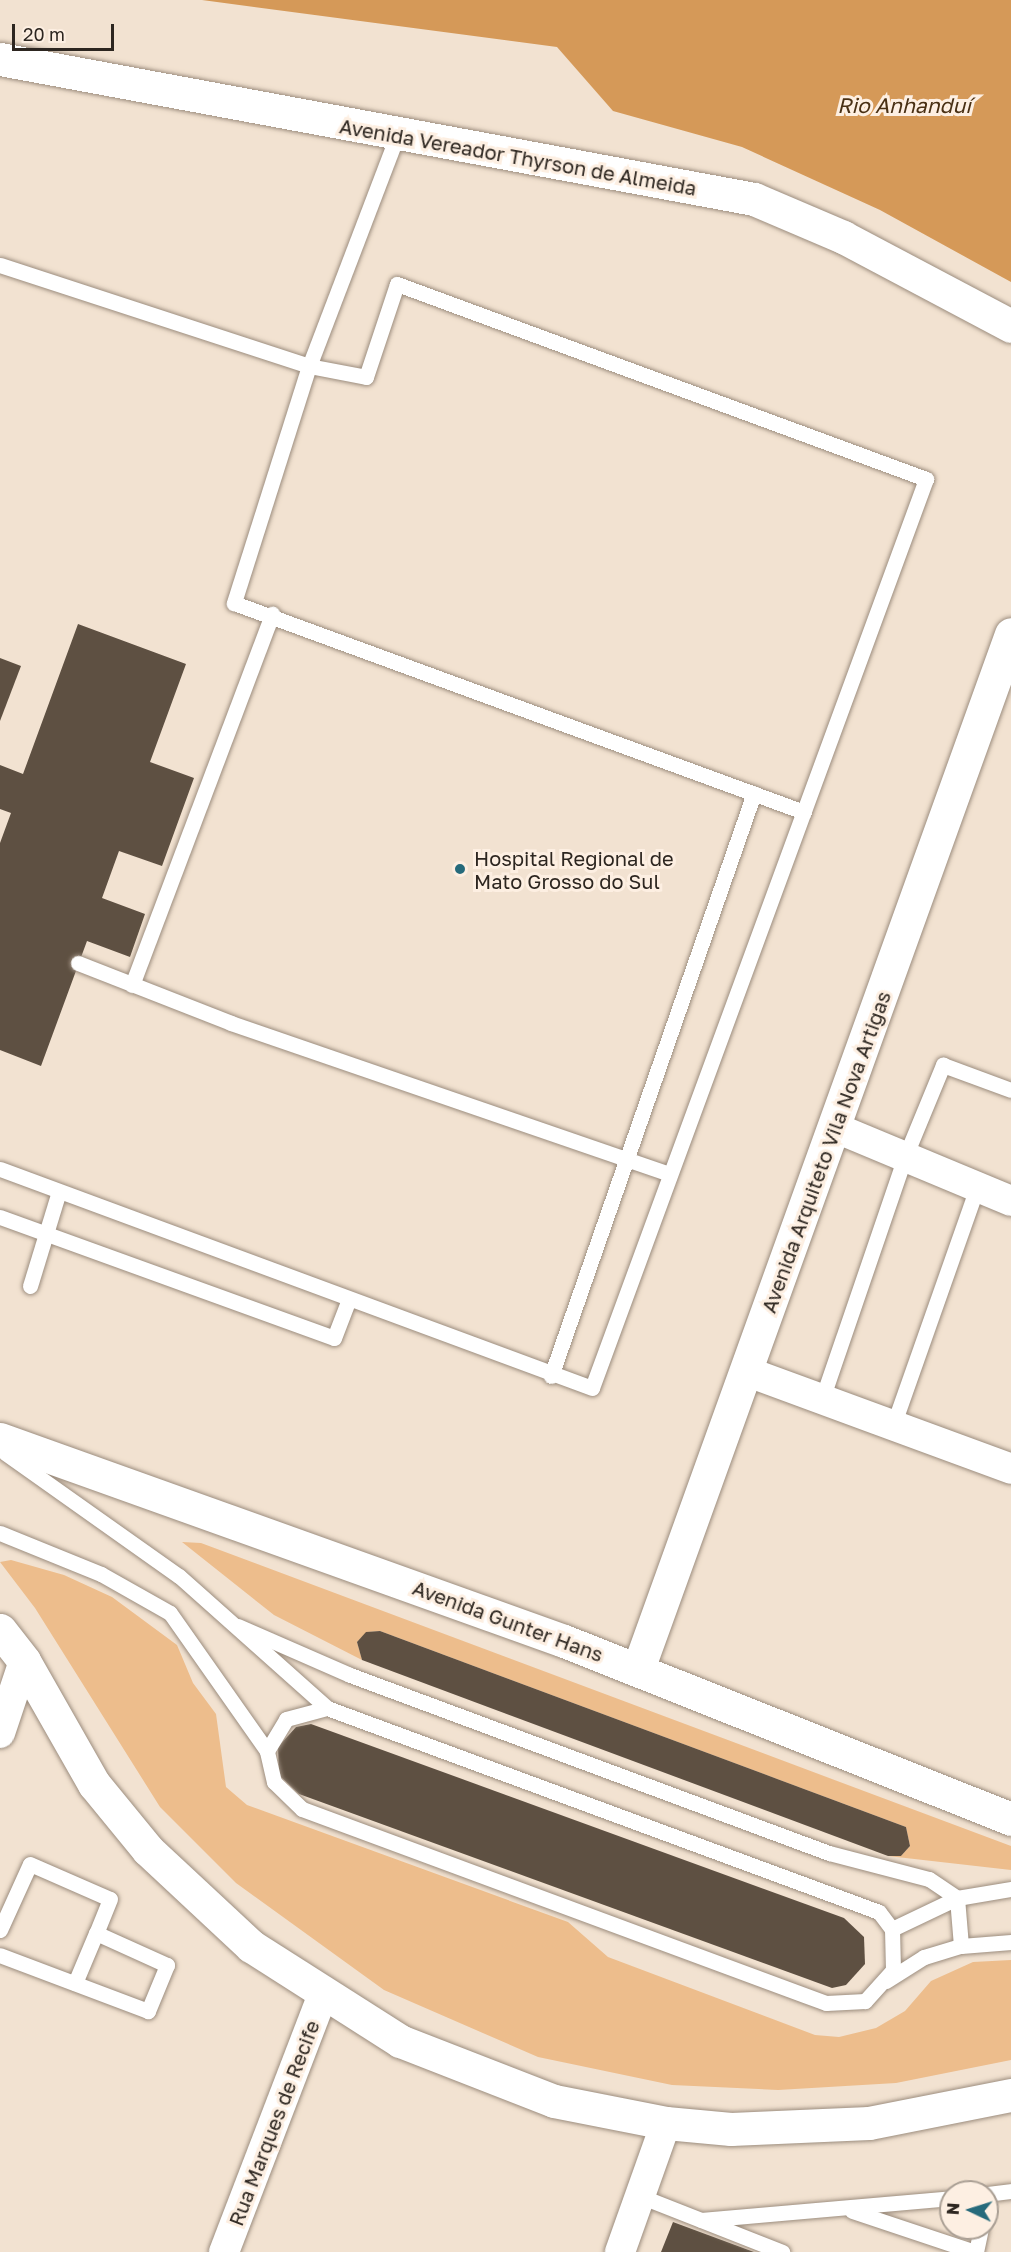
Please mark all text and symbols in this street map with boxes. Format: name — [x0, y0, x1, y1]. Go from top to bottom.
scale bar — [15, 12, 117, 50]
text: 20 m — [23, 23, 65, 45]
water label: Rio Anhanduí — [837, 92, 971, 118]
street label: Avenida Vereador Thyrson de Almeida — [338, 114, 698, 200]
place label: Hospital Regional de Mato Grosso do Sul — [474, 846, 674, 893]
marker: Hospital Regional de Mato Grosso do Sul — [451, 860, 469, 878]
street label: Avenida Arquiteto Vila Nova Artigas — [756, 988, 896, 1316]
street label: Avenida Gunter Hans — [409, 1575, 607, 1667]
street label: Rua Marques de Recife — [224, 2017, 324, 2229]
north arrow — [939, 2180, 999, 2240]
text: N — [943, 2202, 963, 2216]

